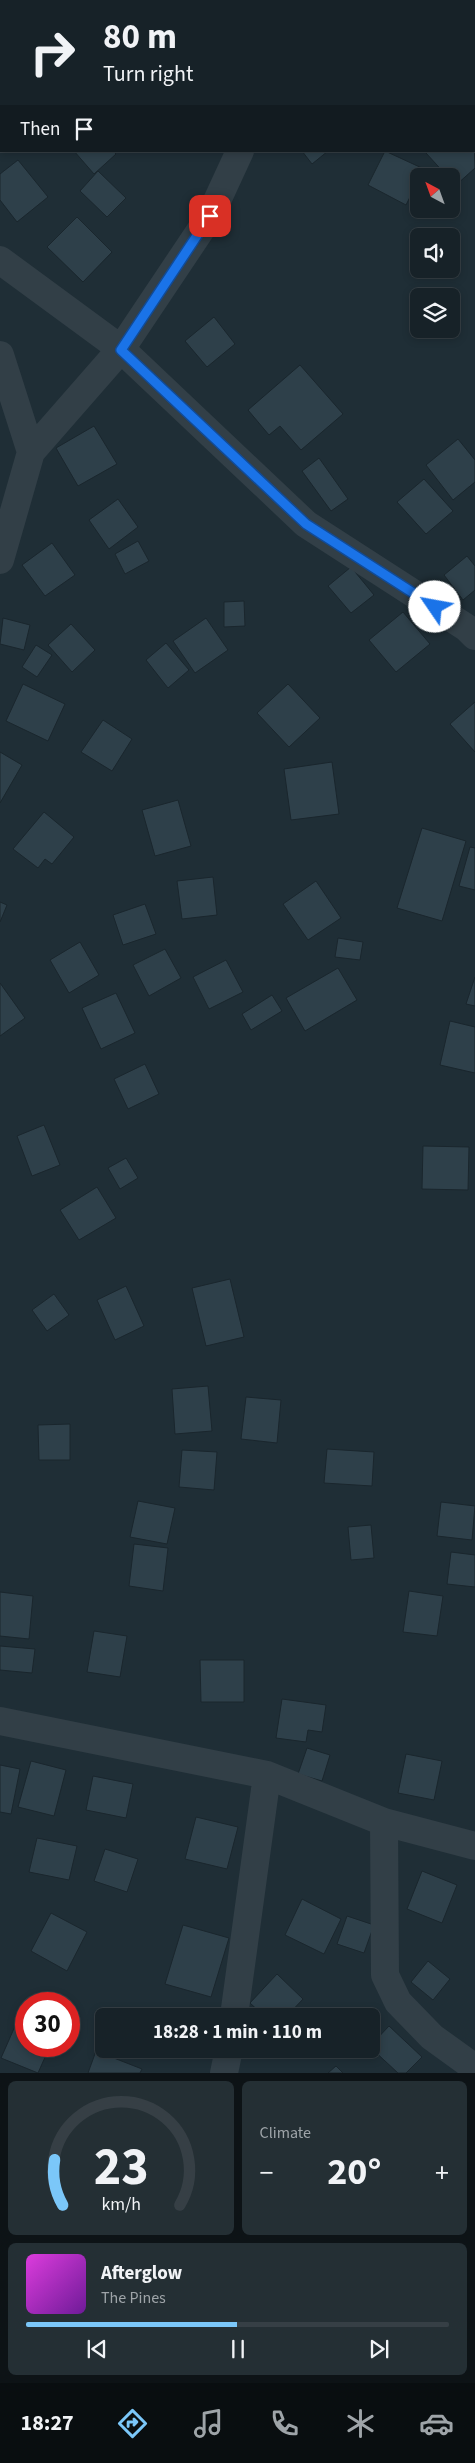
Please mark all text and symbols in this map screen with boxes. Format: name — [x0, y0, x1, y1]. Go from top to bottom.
text: 80 m — [103, 12, 177, 62]
icon: right — [20, 20, 85, 85]
text: Turn right — [103, 58, 193, 90]
icon: arrive — [70, 115, 98, 143]
text: Then — [20, 116, 60, 143]
north arrow — [410, 168, 460, 218]
map controls — [410, 168, 460, 338]
pin — [189, 195, 231, 237]
icon: arrive — [196, 202, 224, 230]
button: sound — [410, 228, 460, 278]
button: layers — [410, 288, 460, 338]
position arrow — [408, 580, 460, 632]
speed limit sign: 30 — [15, 1992, 80, 2057]
text: 18:28 · 1 min · 110 m — [153, 2019, 322, 2046]
text: Climate — [260, 2122, 311, 2144]
text: 23 — [93, 2131, 148, 2205]
text: 20° — [327, 2145, 381, 2199]
text: − — [260, 2153, 273, 2193]
text: + — [435, 2153, 449, 2193]
text: km/h — [101, 2192, 141, 2217]
text: Afterglow — [101, 2260, 182, 2287]
text: The Pines — [101, 2287, 166, 2309]
icon: previous — [83, 2335, 111, 2363]
icon: pause — [224, 2335, 252, 2363]
icon: next — [365, 2335, 393, 2363]
icon: directions — [115, 2406, 150, 2441]
icon: music — [191, 2406, 226, 2441]
icon: phone — [267, 2406, 302, 2441]
icon: climate — [343, 2406, 378, 2441]
icon: car — [419, 2406, 454, 2441]
text: 18:27 — [21, 2407, 74, 2439]

